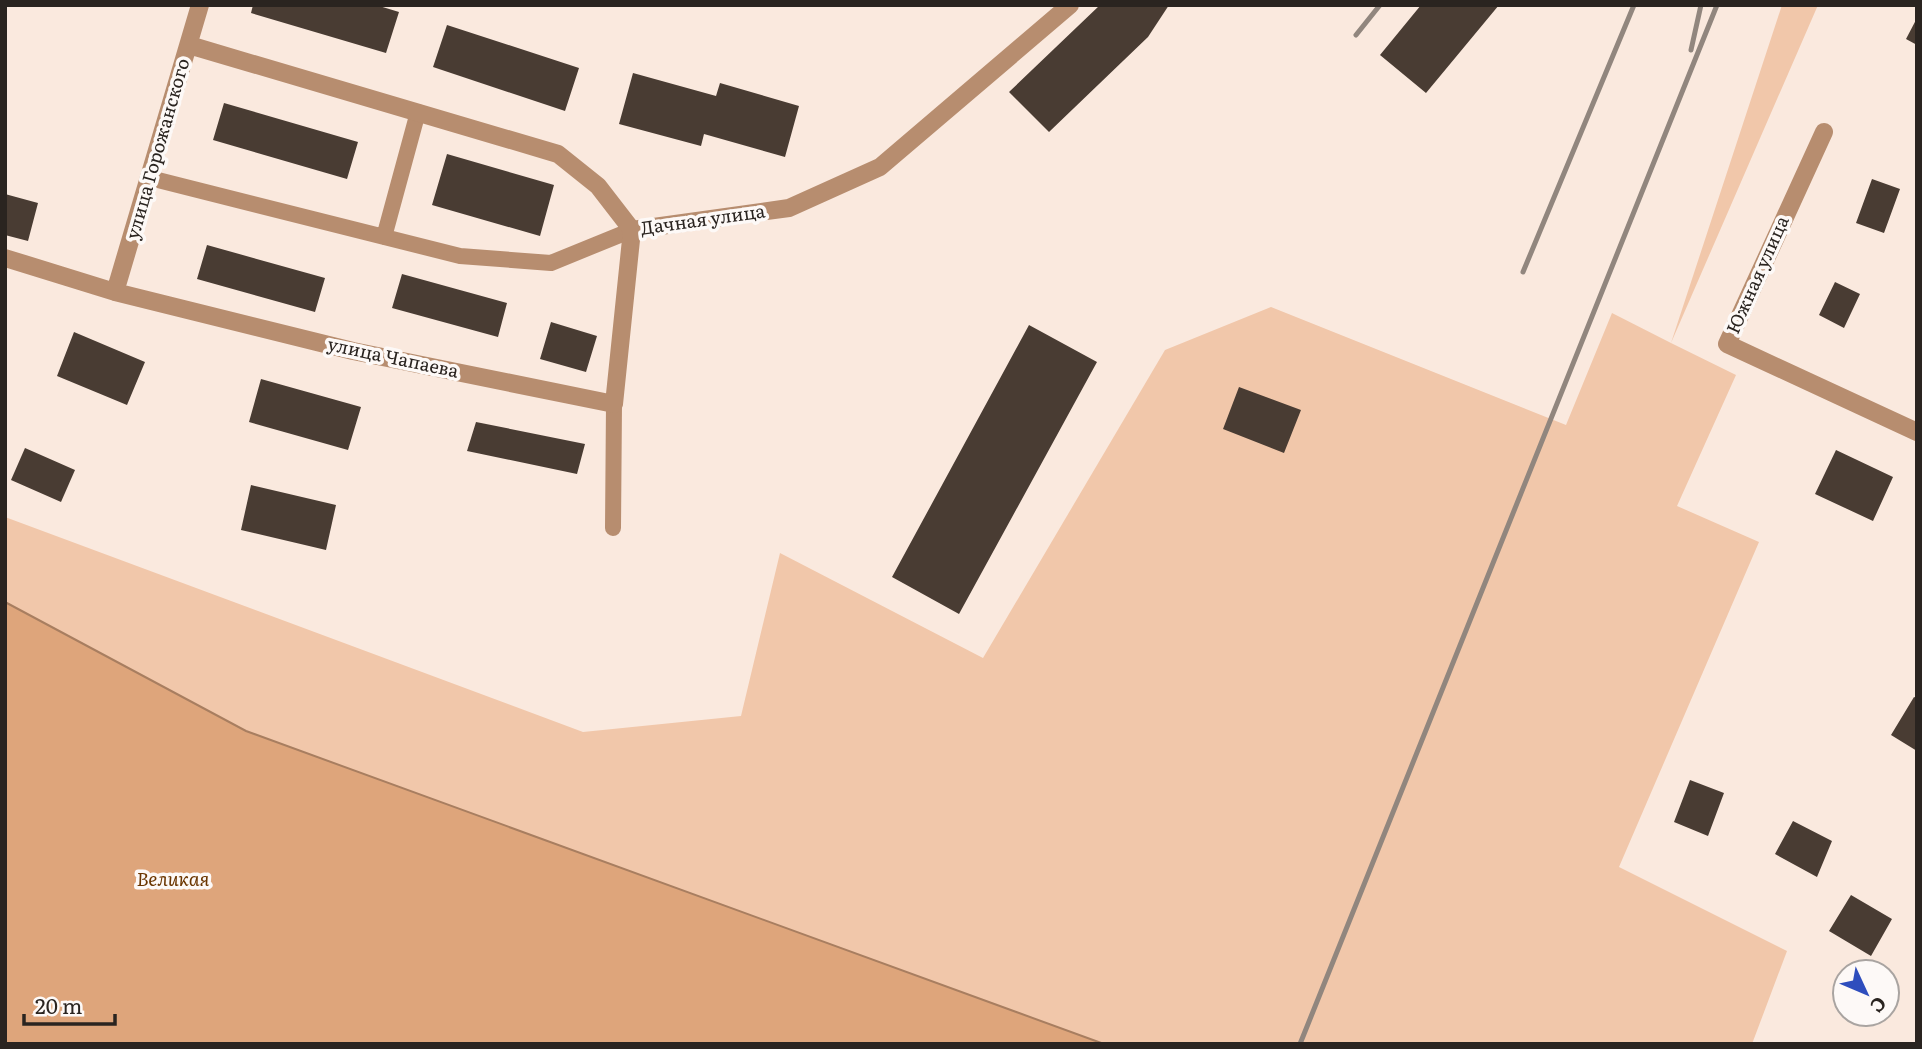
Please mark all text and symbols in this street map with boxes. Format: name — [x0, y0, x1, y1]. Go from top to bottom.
street label: улица Горожанского — [118, 55, 195, 242]
street label: Дачная улица — [639, 196, 767, 241]
street label: Южная улица — [1719, 211, 1795, 338]
street label: улица Чапаева — [325, 329, 462, 384]
water label: Великая — [137, 864, 210, 892]
north arrow — [1831, 958, 1901, 1028]
scale bar — [24, 982, 116, 1026]
text: 20 m — [35, 989, 82, 1020]
text: С — [1864, 991, 1894, 1020]

